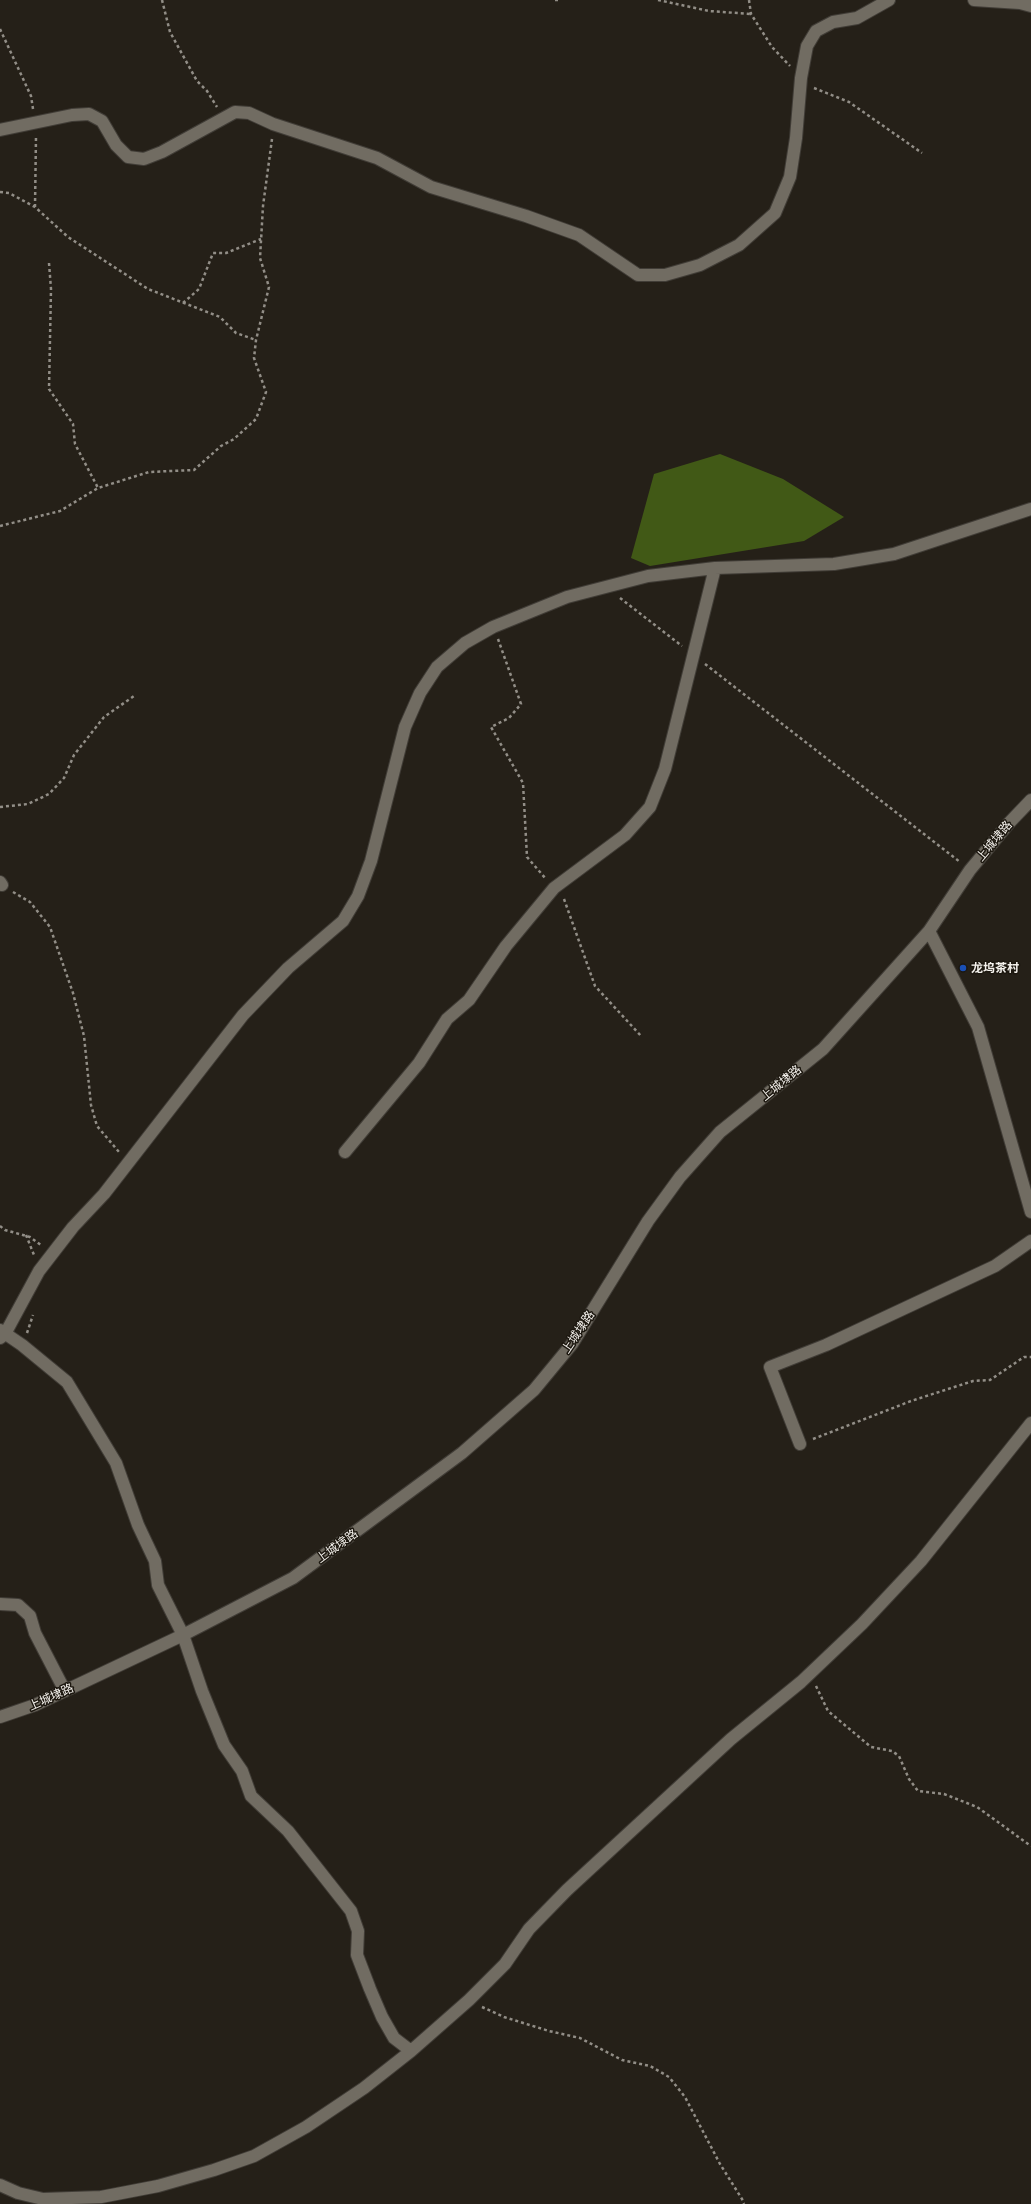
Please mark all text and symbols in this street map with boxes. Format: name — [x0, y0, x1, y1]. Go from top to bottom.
street label: 上城埭路 — [973, 818, 1015, 864]
place label: 龙坞茶村 — [971, 961, 1019, 975]
marker: 龙坞茶村 — [958, 963, 968, 973]
street label: 上城埭路 — [758, 1062, 804, 1104]
street label: 上城埭路 — [559, 1308, 597, 1356]
street label: 上城埭路 — [313, 1526, 361, 1566]
street label: 上城埭路 — [26, 1681, 76, 1713]

